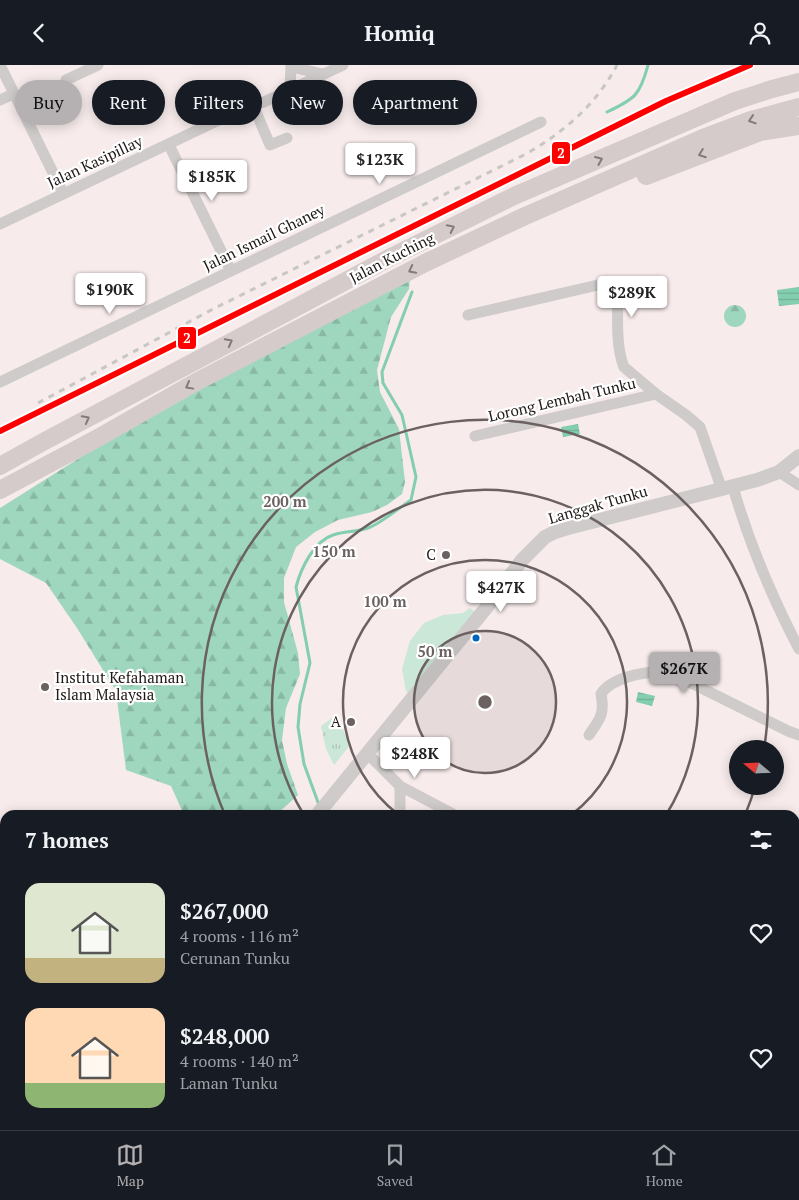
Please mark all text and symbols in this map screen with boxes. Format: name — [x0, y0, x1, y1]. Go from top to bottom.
text: Homiq — [364, 18, 435, 47]
icon: back — [25, 19, 53, 47]
icon: person — [746, 19, 774, 47]
chip: Buy — [15, 80, 82, 125]
chip: Rent — [92, 80, 165, 125]
chip: Filters — [175, 80, 262, 125]
chip: New — [272, 80, 343, 125]
chip: Apartment — [353, 80, 477, 125]
one-way arrow — [748, 114, 757, 124]
street label: Jalan Kasipillay — [44, 130, 146, 192]
line badge: 2 — [551, 141, 571, 165]
pin: $123K — [345, 143, 415, 185]
text: 2 — [557, 143, 565, 162]
text: $123K — [356, 148, 404, 170]
one-way arrow — [698, 148, 707, 158]
one-way arrow — [594, 156, 603, 166]
pin: $185K — [177, 159, 247, 202]
text: $185K — [188, 165, 236, 187]
street label: Jalan Ismail Ghaney — [200, 199, 328, 275]
one-way arrow — [446, 223, 455, 234]
street label: Jalan Kuching — [346, 227, 438, 287]
one-way arrow — [408, 264, 417, 274]
pin: $190K — [75, 273, 145, 315]
pin: $289K — [597, 275, 667, 318]
text: $190K — [86, 278, 134, 300]
text: $289K — [608, 281, 656, 303]
line badge: 2 — [177, 326, 197, 350]
text: 2 — [183, 328, 191, 347]
one-way arrow — [224, 339, 233, 349]
street label: Lorong Lembah Tunku — [486, 372, 638, 426]
one-way arrow — [185, 380, 194, 390]
one-way arrow — [80, 415, 89, 425]
street label: Langgak Tunku — [546, 480, 650, 528]
text: 200 m — [263, 491, 307, 511]
text: 150 m — [312, 541, 356, 561]
place label: C — [426, 544, 436, 564]
marker: C — [440, 549, 452, 561]
pin: $427K — [466, 571, 536, 613]
text: $427K — [477, 576, 525, 598]
text: 100 m — [363, 591, 407, 611]
unlabelled marker — [471, 633, 481, 643]
text: 50 m — [418, 641, 453, 661]
pin: $267K — [649, 651, 719, 694]
text: $267K — [660, 657, 708, 679]
place label: Institut Kefahaman Islam Malaysia — [55, 667, 184, 704]
marker: Institut Kefahaman Islam Malaysia — [39, 681, 51, 693]
centre of rings — [476, 693, 494, 711]
place label: A — [331, 711, 342, 731]
marker: A — [345, 716, 357, 728]
pin: $248K — [380, 737, 450, 779]
north arrow — [729, 740, 784, 795]
map controls — [729, 740, 784, 795]
text: $248K — [391, 742, 439, 764]
text: 7 homes — [25, 826, 109, 854]
icon: filters — [747, 826, 775, 854]
text: $267,000 — [180, 897, 268, 925]
icon: home — [65, 903, 125, 963]
icon: heart — [747, 919, 775, 947]
text: 4 rooms · 116 m² — [180, 925, 299, 947]
text: Cerunan Tunku — [180, 947, 290, 969]
text: $248,000 — [180, 1022, 269, 1050]
icon: home — [65, 1028, 125, 1088]
icon: heart — [747, 1044, 775, 1072]
text: 4 rooms · 140 m² — [180, 1050, 299, 1072]
text: Laman Tunku — [180, 1072, 278, 1094]
tab: Map — [116, 1141, 144, 1190]
tab: Saved — [377, 1141, 413, 1190]
tab: Home — [646, 1141, 683, 1190]

